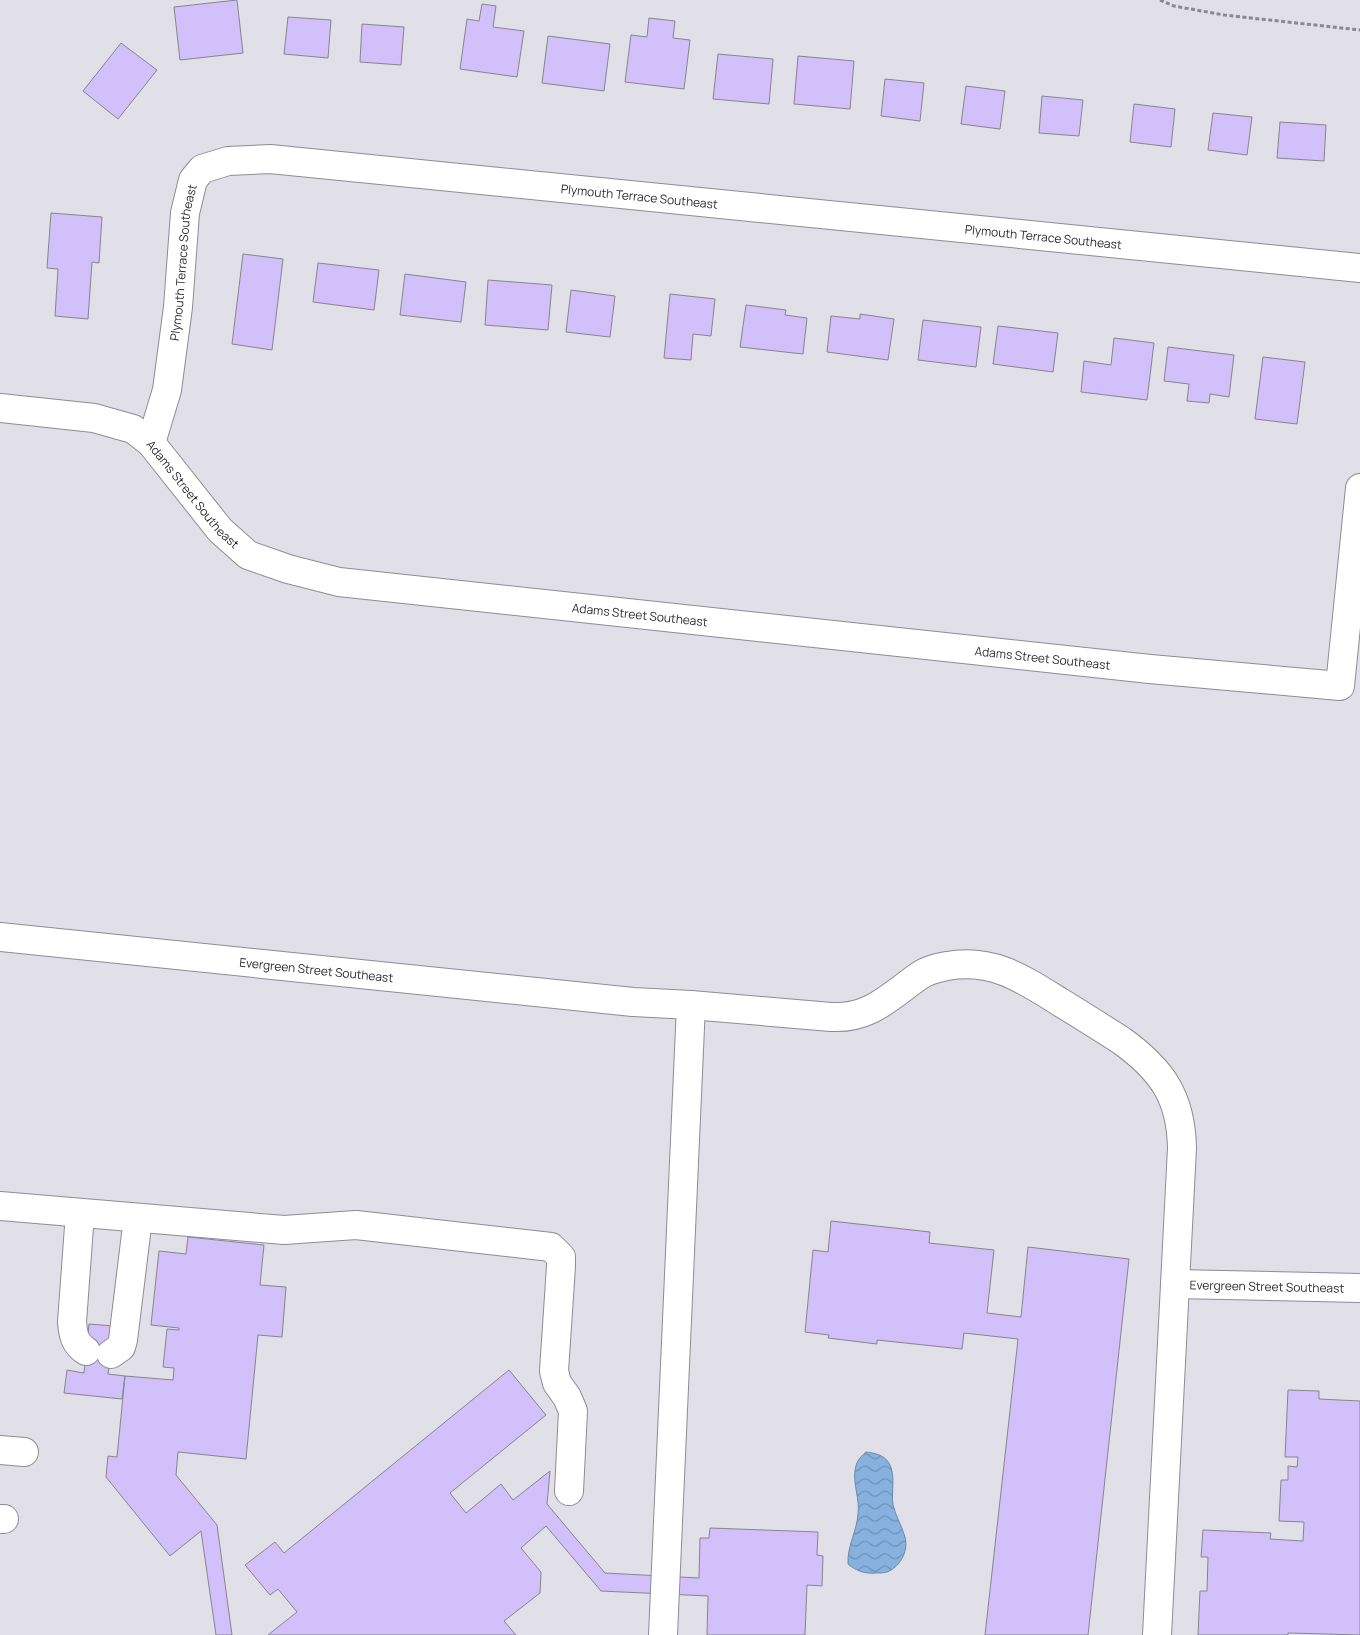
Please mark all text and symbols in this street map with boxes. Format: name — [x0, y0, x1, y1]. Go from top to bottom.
street label: Plymouth Terrace Southeast — [560, 180, 719, 212]
street label: Plymouth Terrace Southeast — [165, 182, 200, 342]
street label: Plymouth Terrace Southeast — [964, 220, 1123, 253]
street label: Adams Street Southeast — [143, 436, 243, 552]
street label: Adams Street Southeast — [571, 599, 709, 630]
street label: Adams Street Southeast — [974, 642, 1111, 673]
street label: Evergreen Street Southeast — [239, 953, 394, 986]
street label: Evergreen Street Southeast — [1190, 1276, 1345, 1296]

